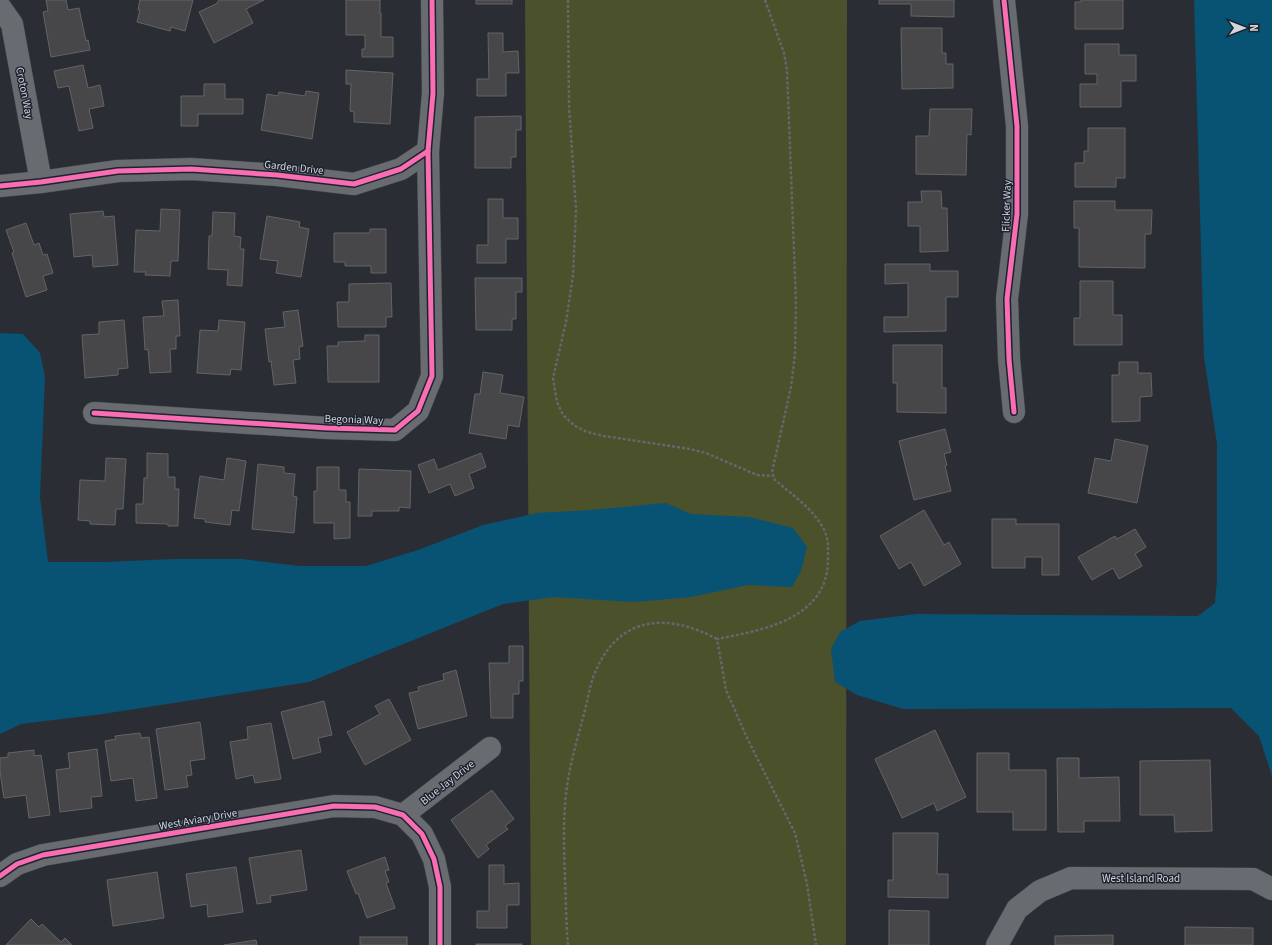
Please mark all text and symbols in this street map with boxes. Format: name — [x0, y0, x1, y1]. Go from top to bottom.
north arrow — [1224, 8, 1264, 48]
text: N — [1246, 24, 1261, 32]
street label: Croton Way — [12, 66, 37, 120]
street label: Garden Drive — [263, 157, 325, 178]
street label: Flicker Way — [998, 180, 1015, 232]
street label: Begonia Way — [324, 411, 384, 428]
street label: Blue Jay Drive — [417, 756, 478, 808]
street label: West Aviary Drive — [158, 805, 239, 834]
street label: West Island Road — [1102, 871, 1180, 886]

